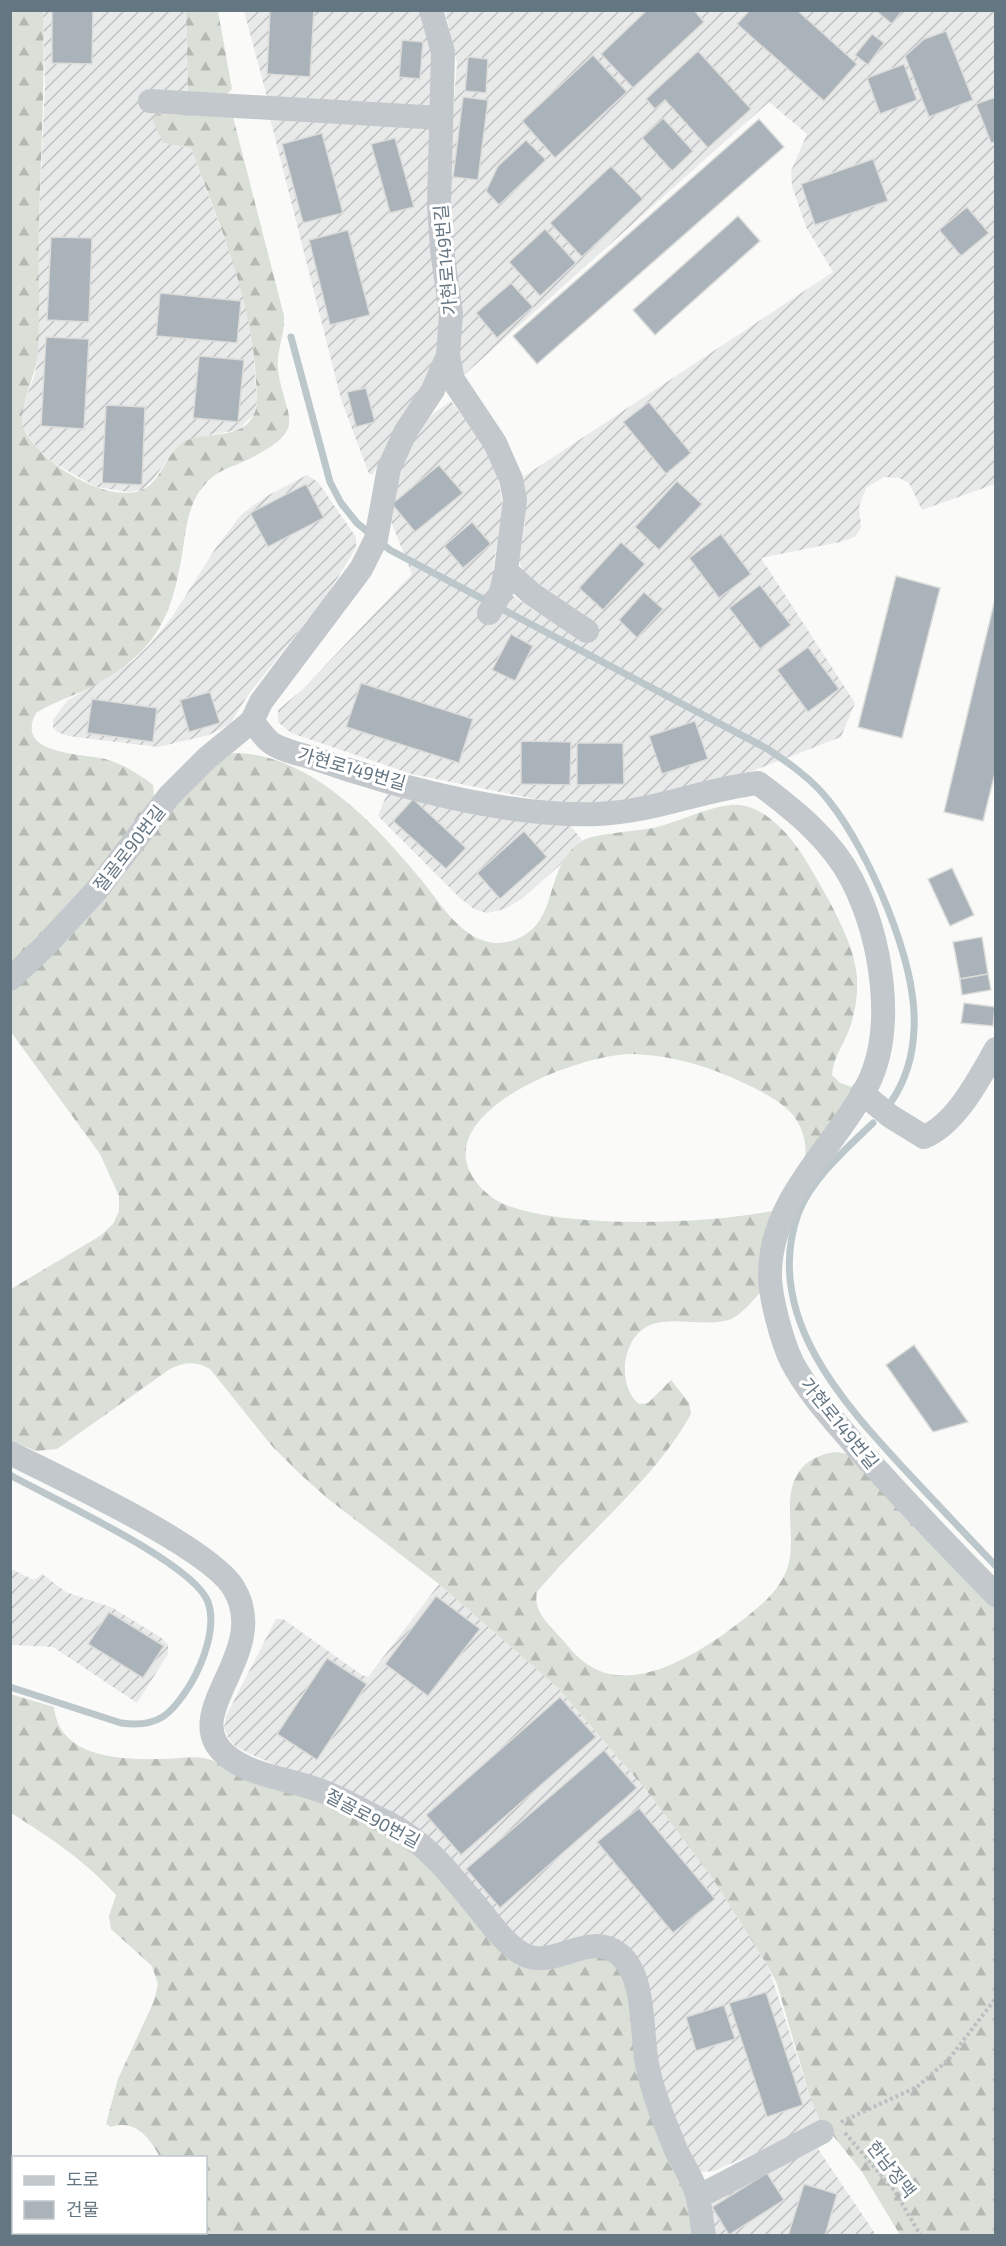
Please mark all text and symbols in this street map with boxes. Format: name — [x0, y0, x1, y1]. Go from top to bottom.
street label: 가현로149번길 — [429, 204, 461, 316]
street label: 가현로149번길 — [295, 742, 409, 794]
street label: 절골로90번길 — [88, 800, 170, 896]
street label: 가현로149번길 — [796, 1373, 884, 1473]
street label: 절골로90번길 — [322, 1784, 424, 1852]
street label: 한남정맥 — [863, 2136, 921, 2202]
legend — [12, 2156, 207, 2234]
text: 도로 — [66, 2168, 99, 2190]
text: 건물 — [66, 2198, 99, 2220]

